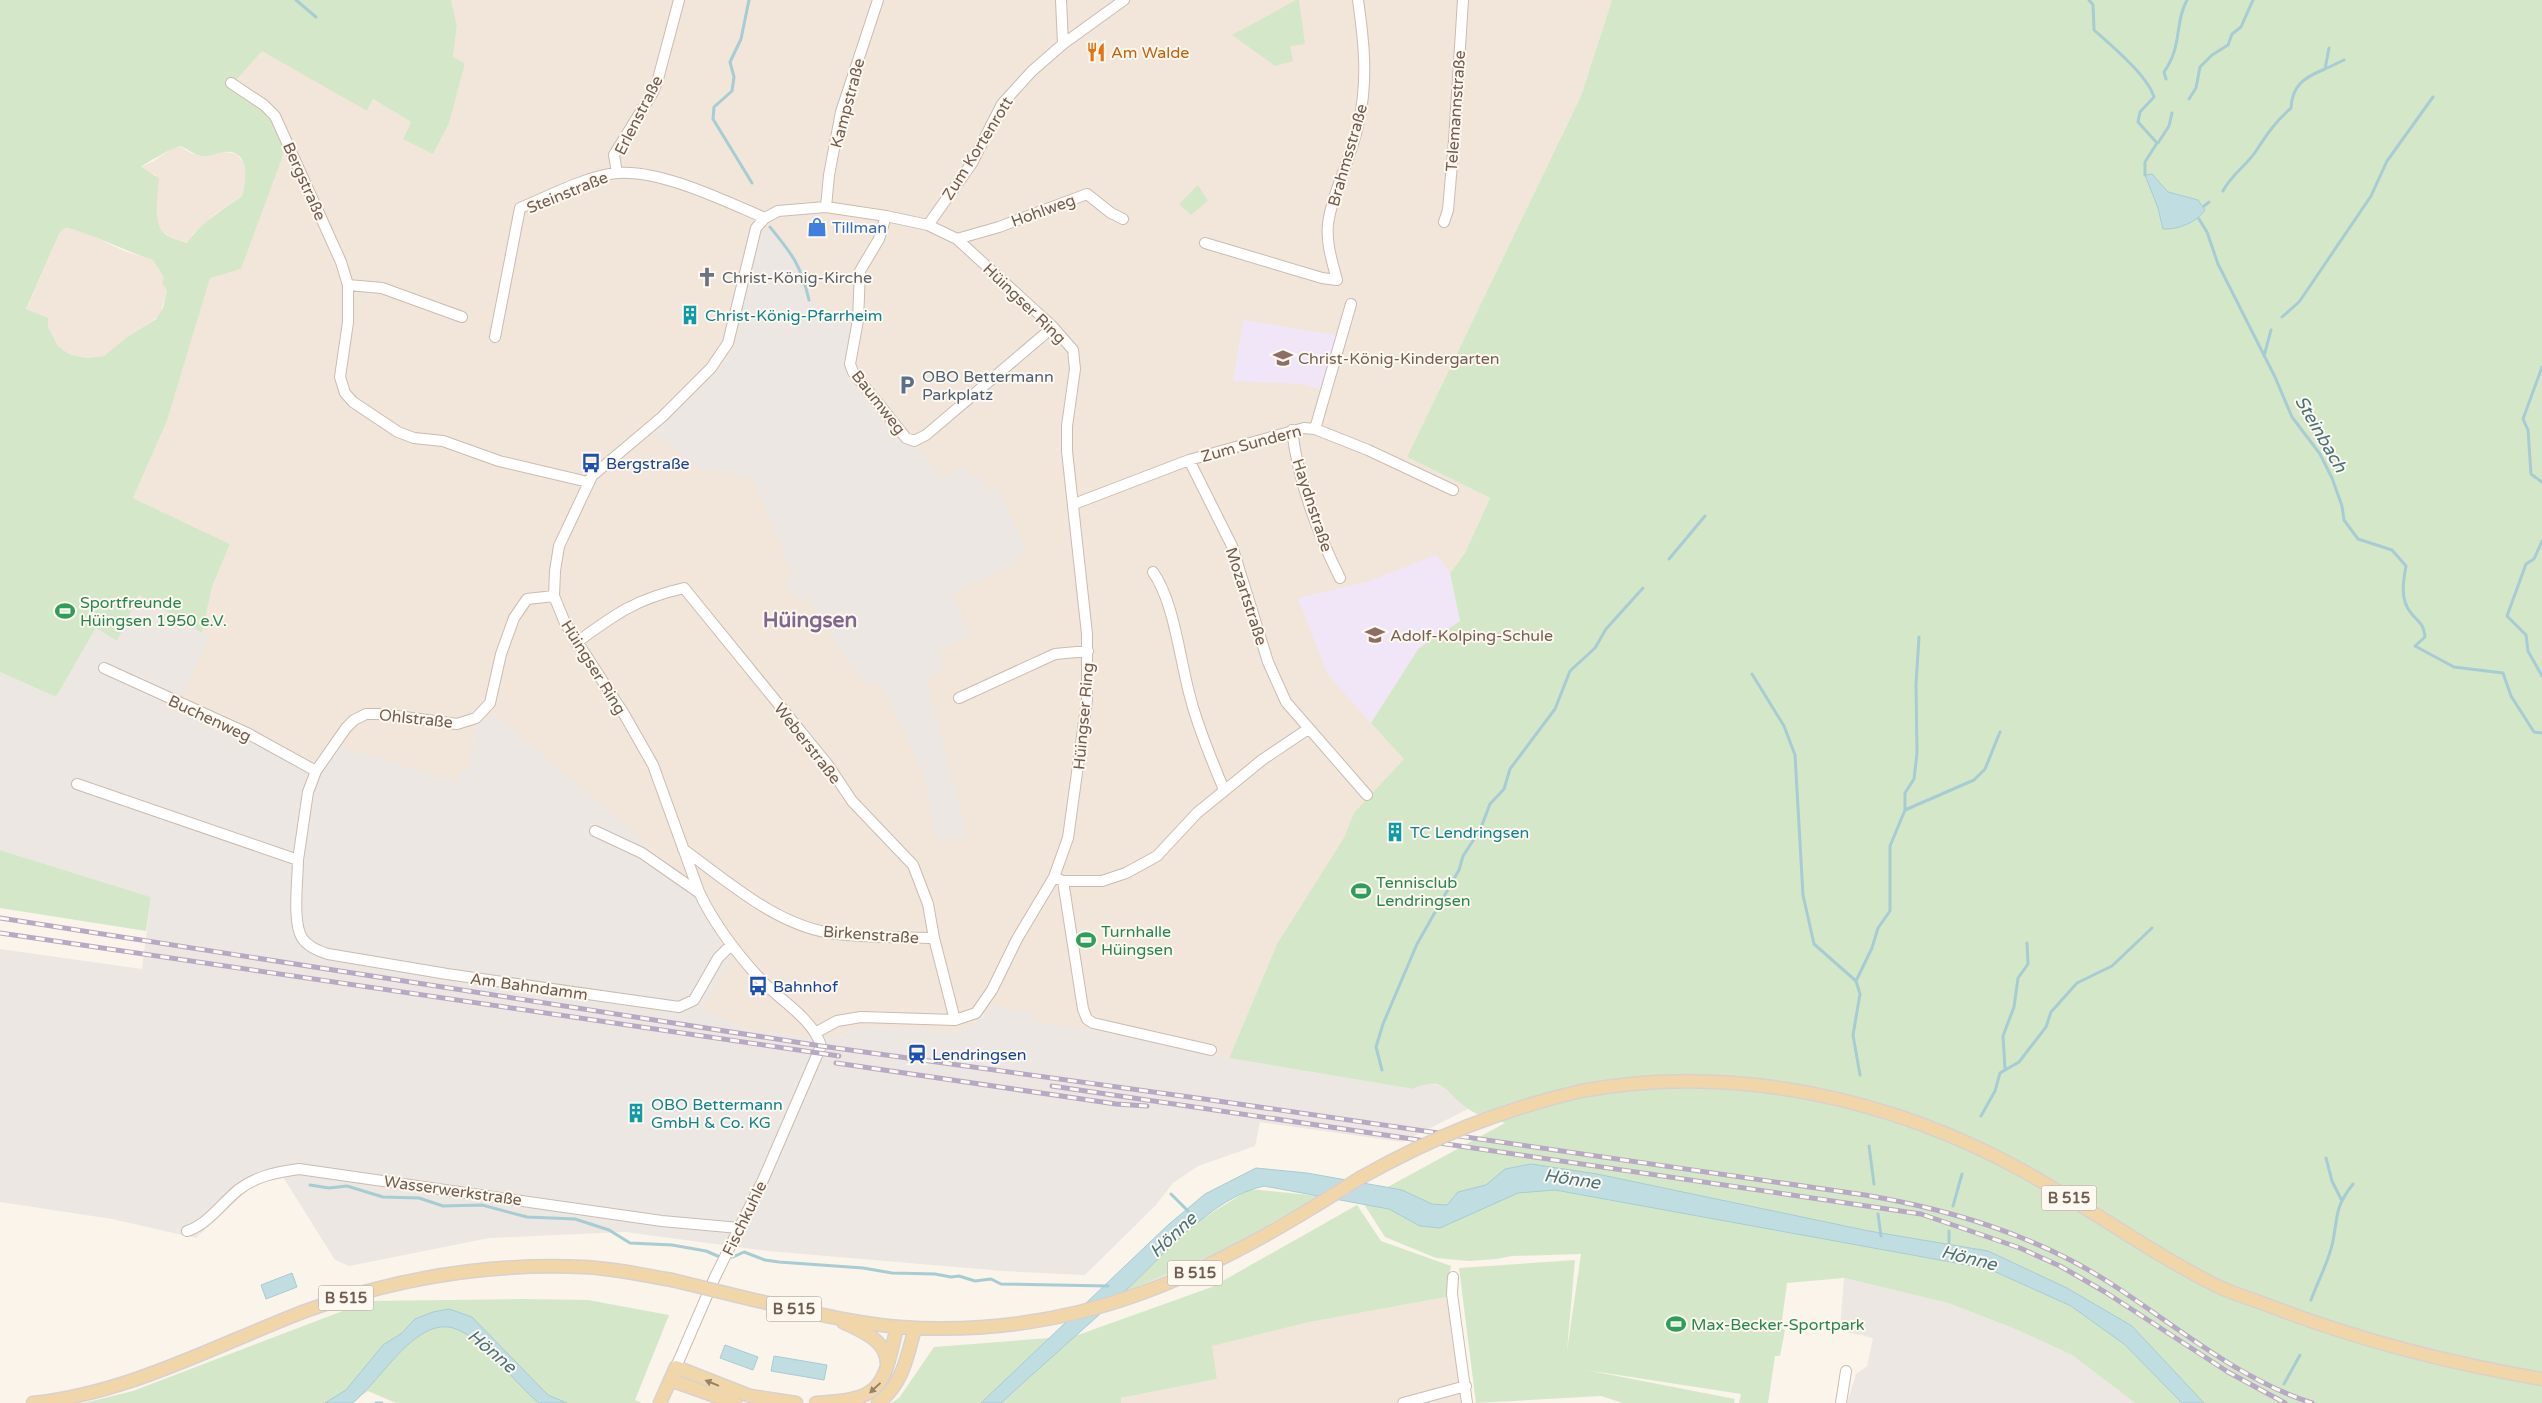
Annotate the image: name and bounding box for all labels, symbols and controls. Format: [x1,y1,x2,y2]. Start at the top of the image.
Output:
restaurant icon: Am Walde [1085,41,1107,63]
place label: Am Walde [1111,43,1189,63]
street label: Telemannstraße [1442,50,1470,172]
street label: Kampstraße [826,56,870,150]
street label: Erlenstraße [610,72,667,159]
street label: Zum Kortenrott [938,93,1018,204]
street label: Brahmsstraße [1324,102,1372,209]
street label: Bergstraße [278,139,330,224]
street label: Steinstraße [524,168,611,218]
street label: Hohlweg [1008,190,1078,232]
shop icon: Tillman [806,216,828,238]
place label: Tillman [832,218,887,238]
street label: Hüingser Ring [979,259,1070,348]
church icon: Christ-König-Kirche [696,266,718,288]
place label: Christ-König-Kirche [722,268,872,288]
building icon: Christ-König-Pfarrheim [679,304,701,326]
place label: Christ-König-Pfarrheim [705,306,882,326]
school or university icon: Christ-König-Kindergarten [1272,347,1294,369]
place label: Christ-König-Kindergarten [1298,349,1500,369]
street label: Baumweg [847,367,909,439]
place label: OBO Bettermann Parkplatz [922,367,1054,405]
parking icon: OBO Bettermann Parkplatz [896,374,918,396]
water label: Steinbach [2290,392,2352,477]
street label: Zum Sundern [1199,421,1304,467]
bus stop icon: Bergstraße [580,452,602,474]
place label: Bergstraße [606,454,690,474]
street label: Haydnstraße [1288,456,1337,554]
street label: Mozartstraße [1221,545,1271,648]
place label: Sportfreunde Hüingsen 1950 e.V. [80,593,227,631]
sports icon: Sportfreunde Hüingsen 1950 e.V. [54,600,76,622]
district label: Hüingsen [763,608,857,633]
street label: Hüingser Ring [556,617,630,718]
school or university icon: Adolf-Kolping-Schule [1364,624,1386,646]
place label: Adolf-Kolping-Schule [1390,626,1553,646]
street label: Hüingser Ring [1069,662,1099,771]
street label: Buchenweg [165,691,254,747]
street label: Weberstraße [769,699,845,788]
street label: Ohlstraße [378,705,454,733]
building icon: TC Lendringsen [1384,821,1406,843]
place label: TC Lendringsen [1410,823,1529,843]
place label: Tennisclub Lendringsen [1376,873,1471,911]
sports icon: Tennisclub Lendringsen [1350,880,1372,902]
street label: Birkenstraße [822,922,920,948]
place label: Turnhalle Hüingsen [1101,922,1173,960]
sports icon: Turnhalle Hüingsen [1075,929,1097,951]
street label: Am Bahndamm [469,969,589,1005]
bus stop icon: Bahnhof [747,975,769,997]
place label: Bahnhof [773,977,839,997]
station icon: Lendringsen [906,1043,928,1065]
place label: Lendringsen [932,1045,1027,1065]
place label: OBO Bettermann GmbH & Co. KG [651,1095,783,1133]
building icon: OBO Bettermann GmbH & Co. KG [625,1102,647,1124]
water label: Hönne [1543,1164,1602,1194]
street label: Wasserwerkstraße [383,1171,523,1211]
street label: Fischkuhle [718,1178,772,1259]
road number: B 515 [2042,1186,2096,1210]
water label: Hönne [1145,1207,1202,1262]
water label: Hönne [1939,1241,2000,1276]
road number: B 515 [1168,1260,1222,1286]
road number: B 515 [318,1286,374,1310]
road number: B 515 [766,1296,822,1322]
sports icon: Max-Becker-Sportpark [1665,1313,1687,1335]
place label: Max-Becker-Sportpark [1691,1315,1865,1335]
water label: Hönne [463,1324,521,1378]
one-way arrow [705,1378,719,1386]
one-way arrow [870,1382,882,1394]

